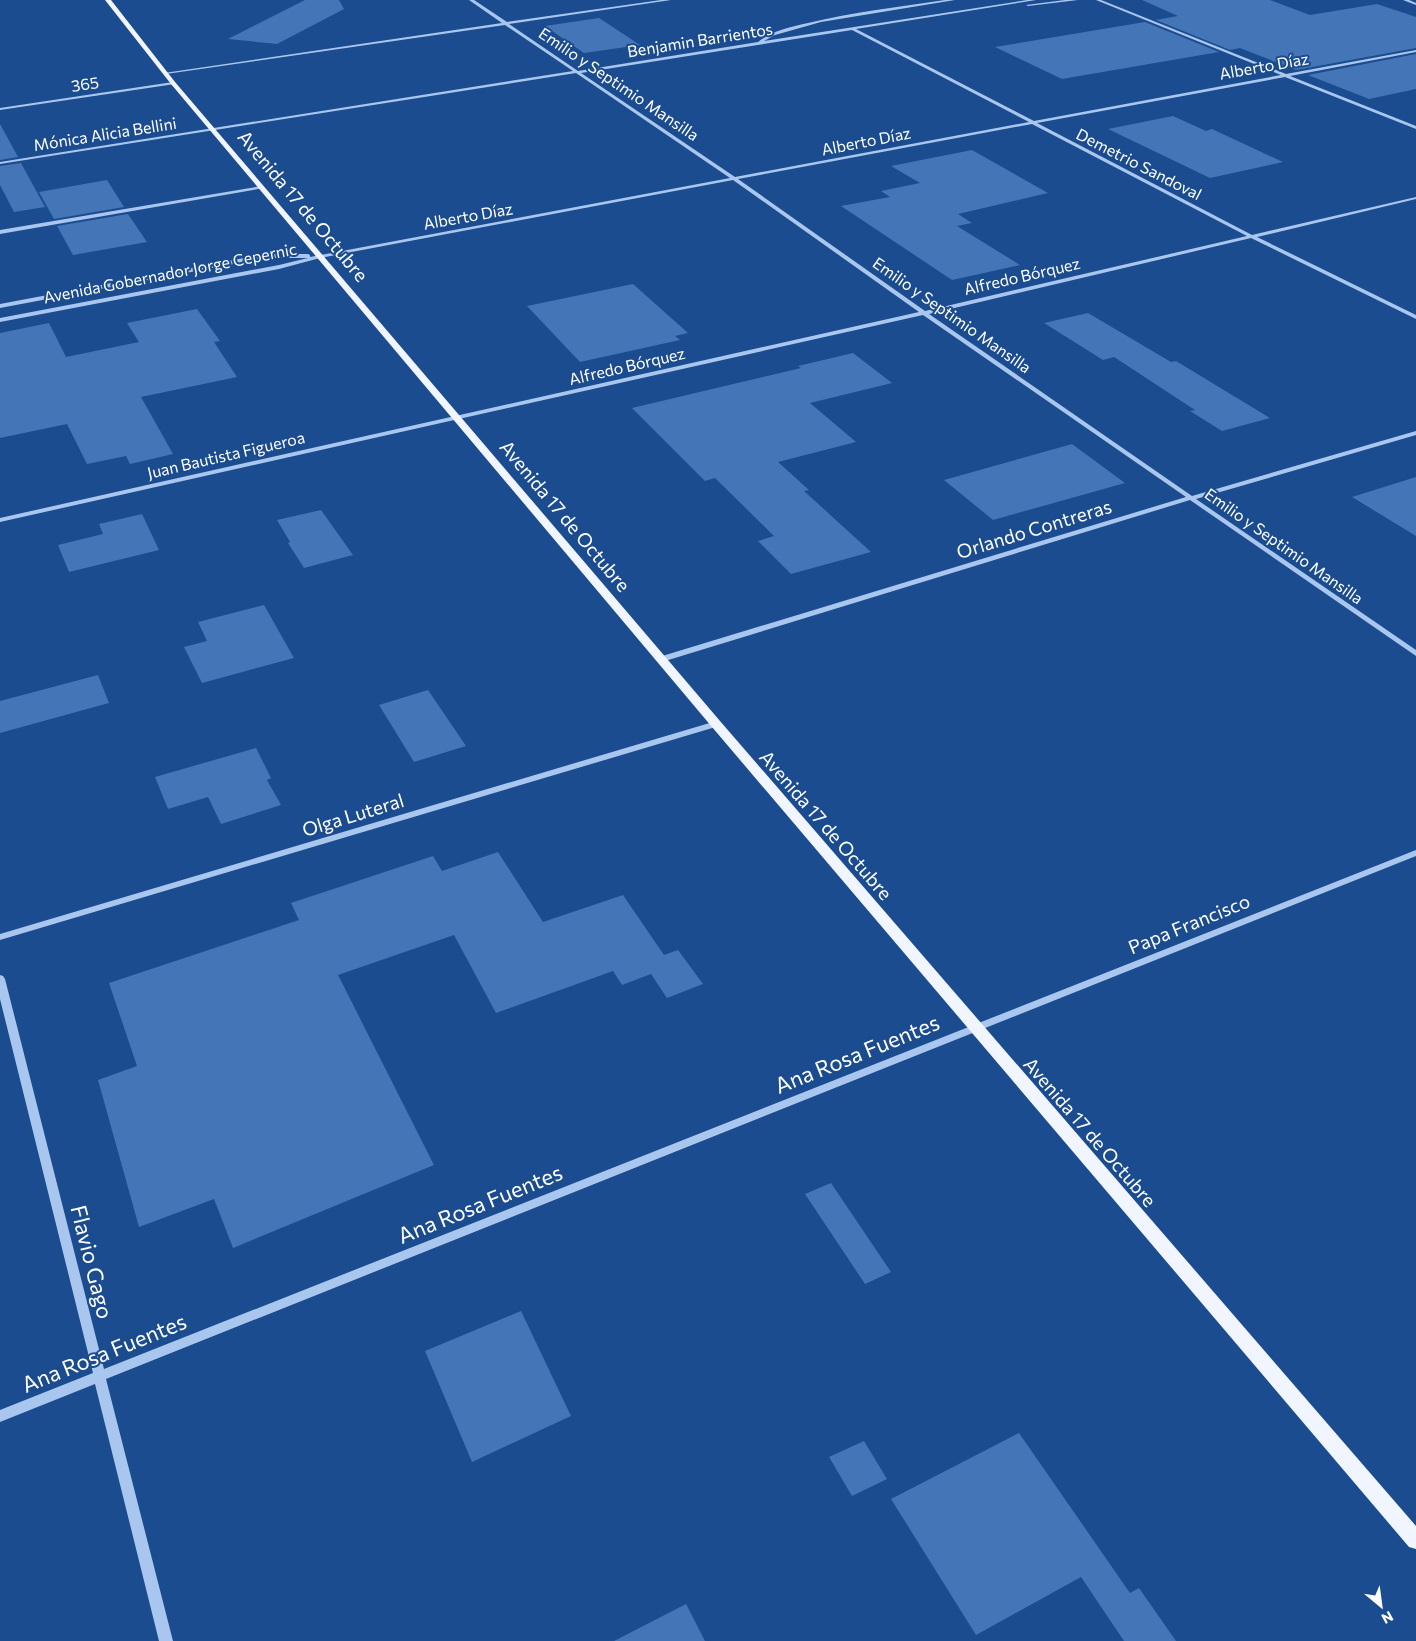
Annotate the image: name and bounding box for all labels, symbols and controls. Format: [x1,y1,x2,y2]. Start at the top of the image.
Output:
street label: Benjamin Barrientos [626,19,774,60]
street label: Emilio y Septimio Mansilla [536,23,703,144]
street label: Alberto Díaz [1218,48,1310,83]
street label: 365 [70,72,100,95]
street label: Mónica Alicia Bellini [32,113,178,154]
street label: Alberto Díaz [820,123,912,158]
street label: Demetrio Sandoval [1073,124,1205,203]
street label: Avenida 17 de Octubre [233,125,373,286]
street label: Alberto Díaz [422,198,514,233]
street label: Avenida Gobernador Jorge Cepernic [42,239,298,306]
street label: Emilio y Septimio Mansilla [869,253,1035,377]
street label: Alfredo Bórquez [962,253,1082,298]
street label: Alfredo Bórquez [567,343,687,388]
street label: Juan Bautista Figueroa [145,427,307,482]
street label: Avenida 17 de Octubre [495,435,635,596]
street label: Emilio y Septimio Mansilla [1201,484,1367,608]
street label: Orlando Contreras [953,494,1114,563]
street label: Avenida 17 de Octubre [755,745,898,904]
street label: Olga Luteral [299,788,407,841]
street label: Papa Francisco [1125,889,1253,958]
street label: Ana Rosa Fuentes [770,1008,943,1099]
street label: Avenida 17 de Octubre [1019,1052,1162,1211]
street label: Ana Rosa Fuentes [393,1158,566,1249]
street label: Flavio Gago [65,1202,120,1322]
street label: Ana Rosa Fuentes [17,1307,190,1398]
north arrow [1356,1581,1406,1631]
text: N [1379,1608,1396,1628]

